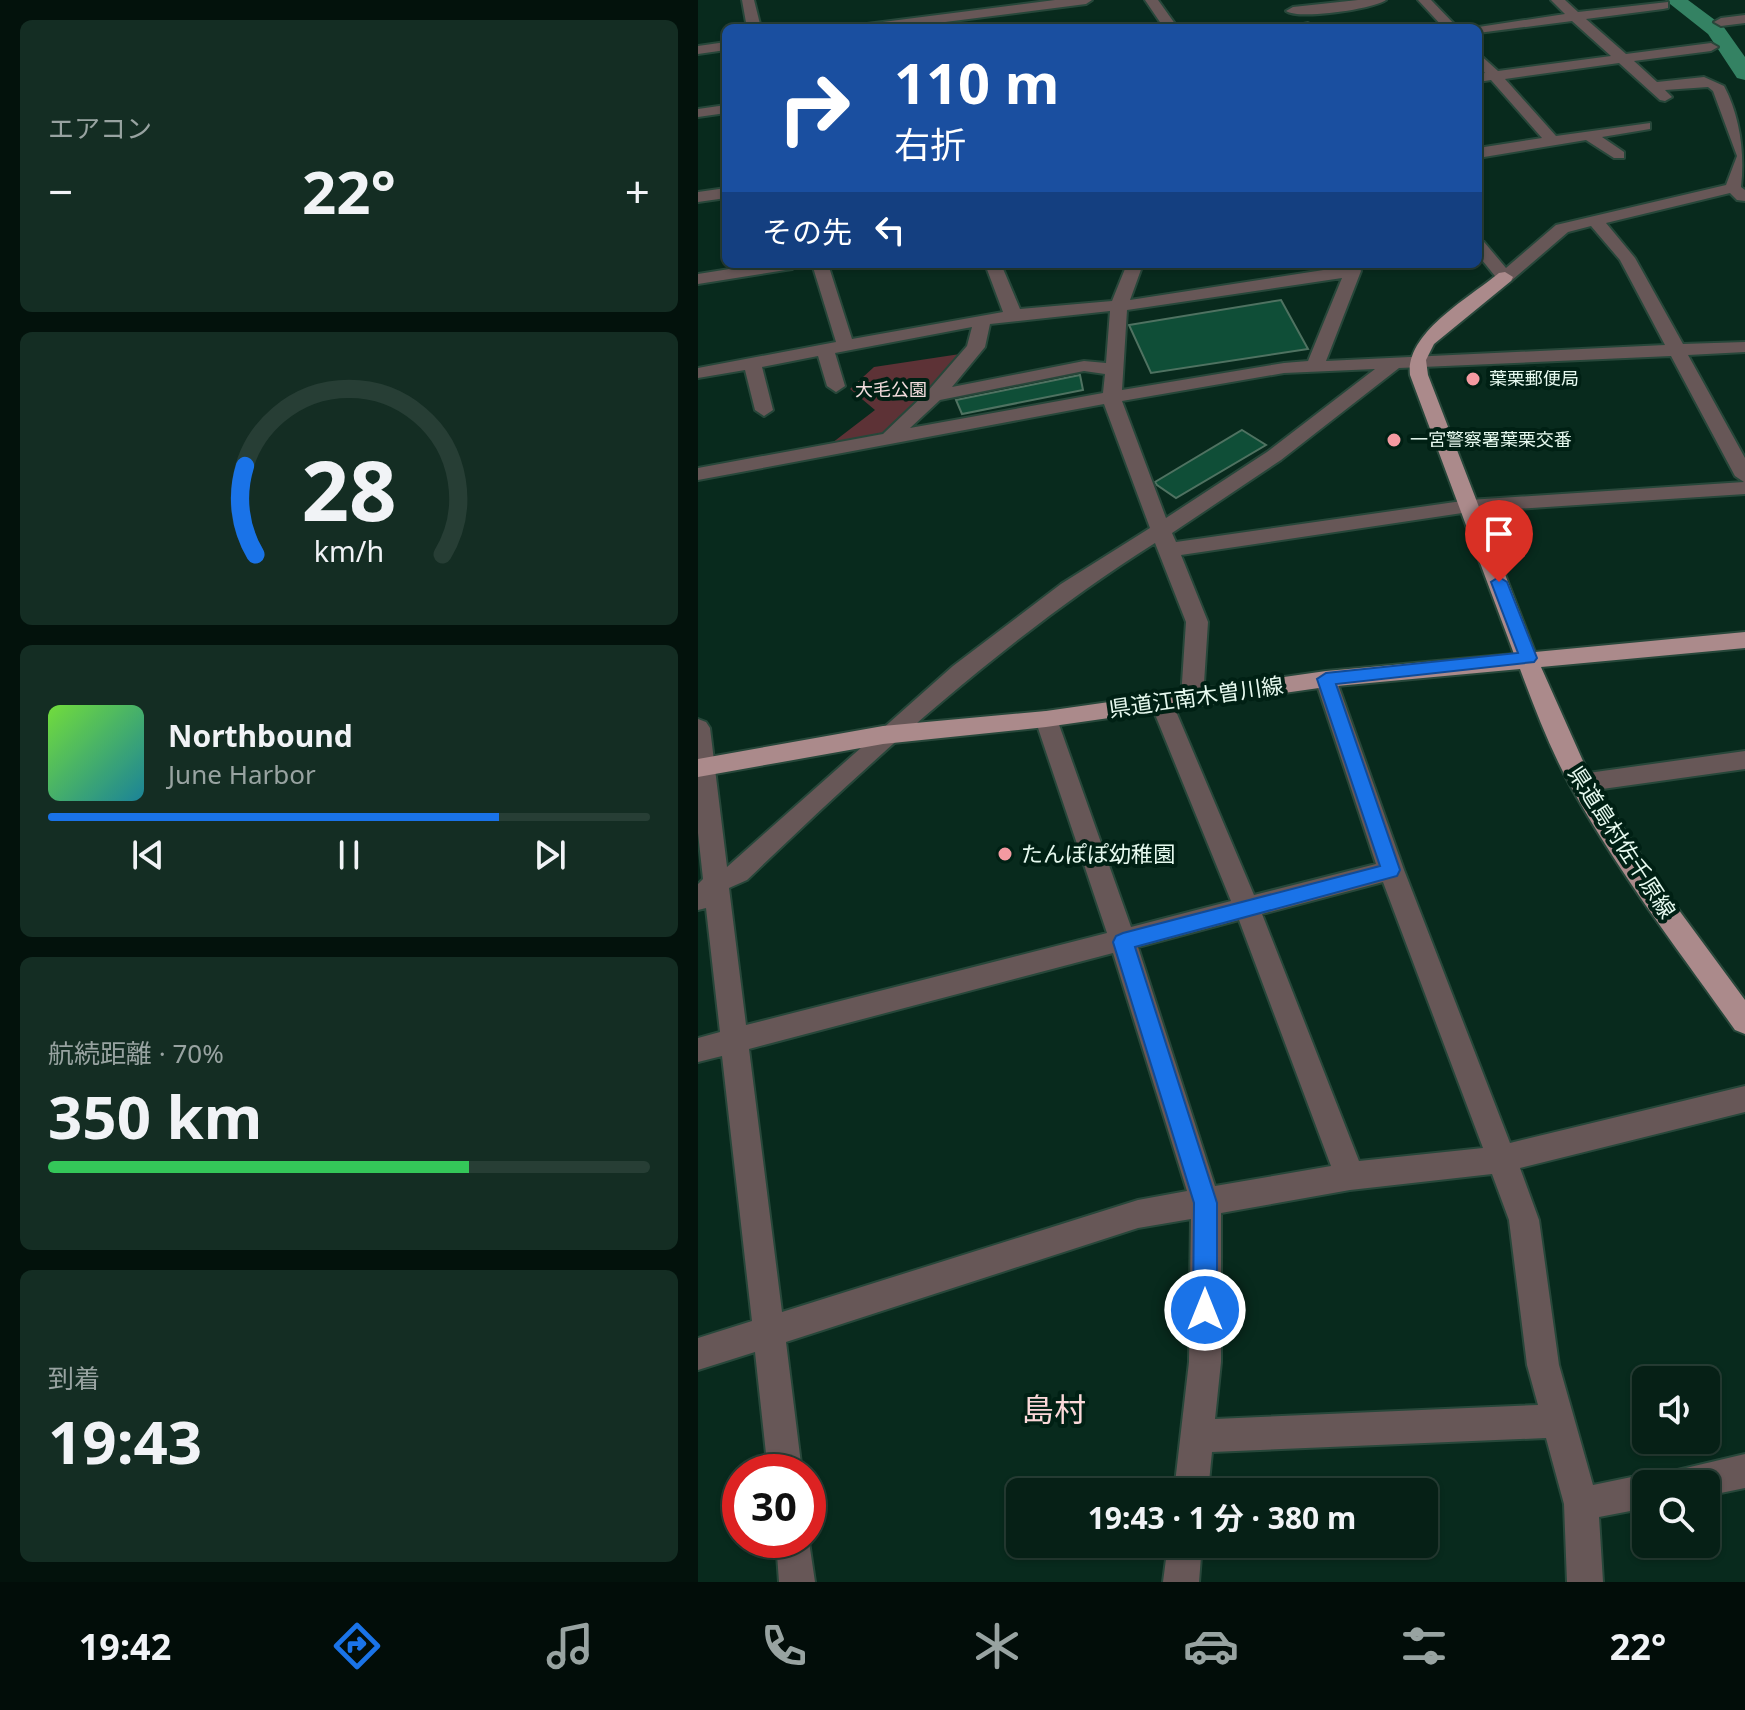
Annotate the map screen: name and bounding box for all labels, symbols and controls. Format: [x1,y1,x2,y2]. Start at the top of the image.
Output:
text: 110 m [894,44,1059,120]
icon: right [762,56,866,160]
text: エアコン [48,110,152,146]
text: 右折 [894,120,966,169]
text: 22° [302,150,396,232]
text: − [48,161,73,221]
text: + [625,161,650,221]
icon: left [868,208,912,252]
text: その先 [762,211,852,252]
place label: 葉栗郵便局 [1489,366,1579,390]
marker: 葉栗郵便局 [1464,370,1482,388]
park label: 大毛公園 [855,377,927,401]
place label: 一宮警察署葉栗交番 [1410,427,1572,451]
text: 28 [301,431,397,544]
marker: 一宮警察署葉栗交番 [1385,431,1403,449]
pin [1465,500,1533,582]
icon: arrive [1477,512,1521,556]
text: km/h [314,531,384,570]
street label: 県道江南木曽川線 [1107,669,1285,723]
text: Northbound [168,715,353,756]
text: June Harbor [168,756,316,792]
street label: 県道島村佐千原線 [1562,759,1683,923]
icon: previous [126,833,170,877]
icon: pause [327,833,371,877]
icon: next [528,833,572,877]
place label: たんぽぽ幼稚園 [1021,838,1175,868]
marker: たんぽぽ幼稚園 [996,845,1014,863]
text: 航続距離 · 70% [48,1035,224,1071]
text: 350 km [48,1075,262,1157]
position arrow [1163,1268,1247,1352]
text: 到着 [48,1360,100,1396]
map controls [1632,1366,1720,1558]
button: sound [1632,1366,1720,1454]
district label: 島村 [1022,1387,1086,1430]
text: 19:43 [48,1400,202,1482]
speed limit sign: 30 [722,1454,826,1558]
button: search [1632,1470,1720,1558]
text: 19:43 · 1 分 · 380 m [1088,1497,1356,1538]
icon: directions [329,1618,385,1674]
icon: music [542,1618,598,1674]
icon: phone [756,1618,812,1674]
icon: climate [969,1618,1025,1674]
icon: car [1183,1618,1239,1674]
icon: filters [1396,1618,1452,1674]
text: 19:42 [79,1622,171,1671]
text: 22° [1610,1622,1666,1671]

